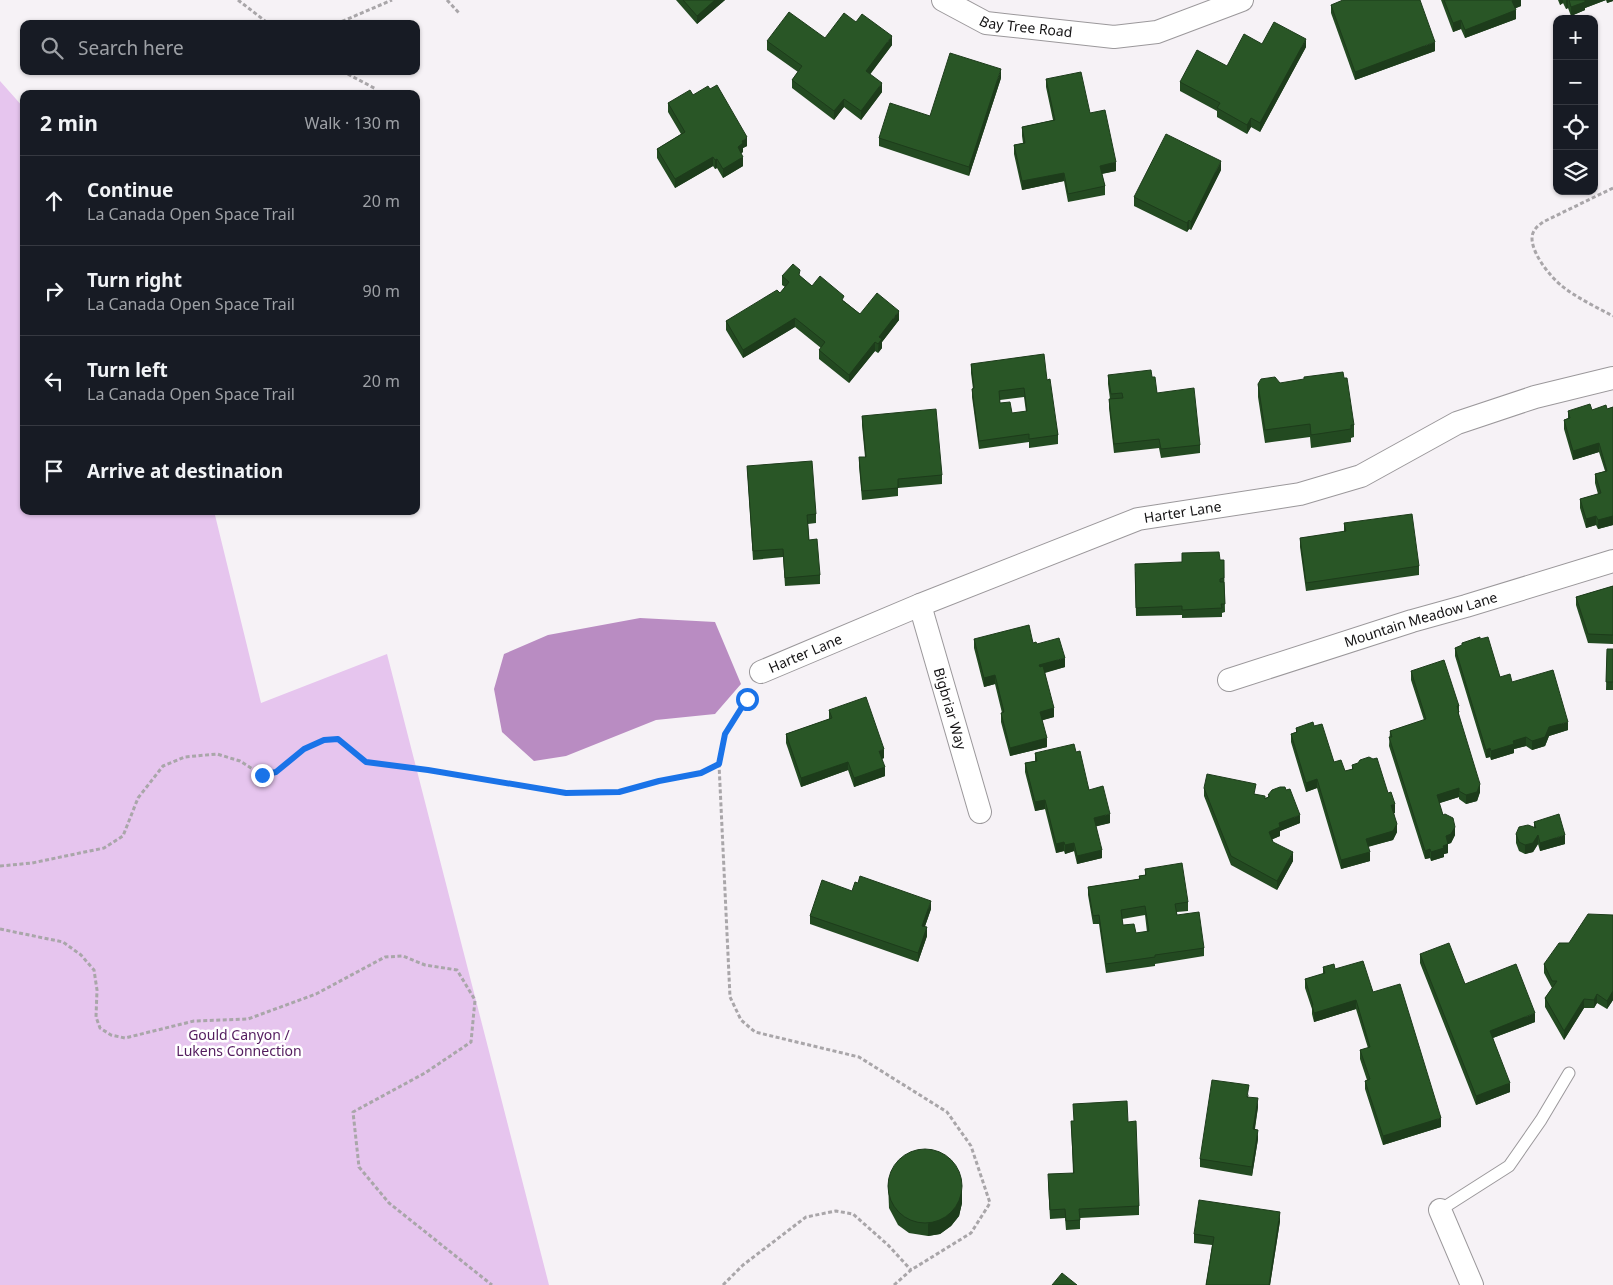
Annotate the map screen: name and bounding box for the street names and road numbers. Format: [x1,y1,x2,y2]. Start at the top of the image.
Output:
street label: Bay Tree Road [976,11,1074,41]
street label: Harter Lane [1142,496,1223,527]
street label: Mountain Meadow Lane [1342,587,1500,651]
street label: Harter Lane [765,629,845,677]
street label: Bigbriar Way [930,665,972,753]

